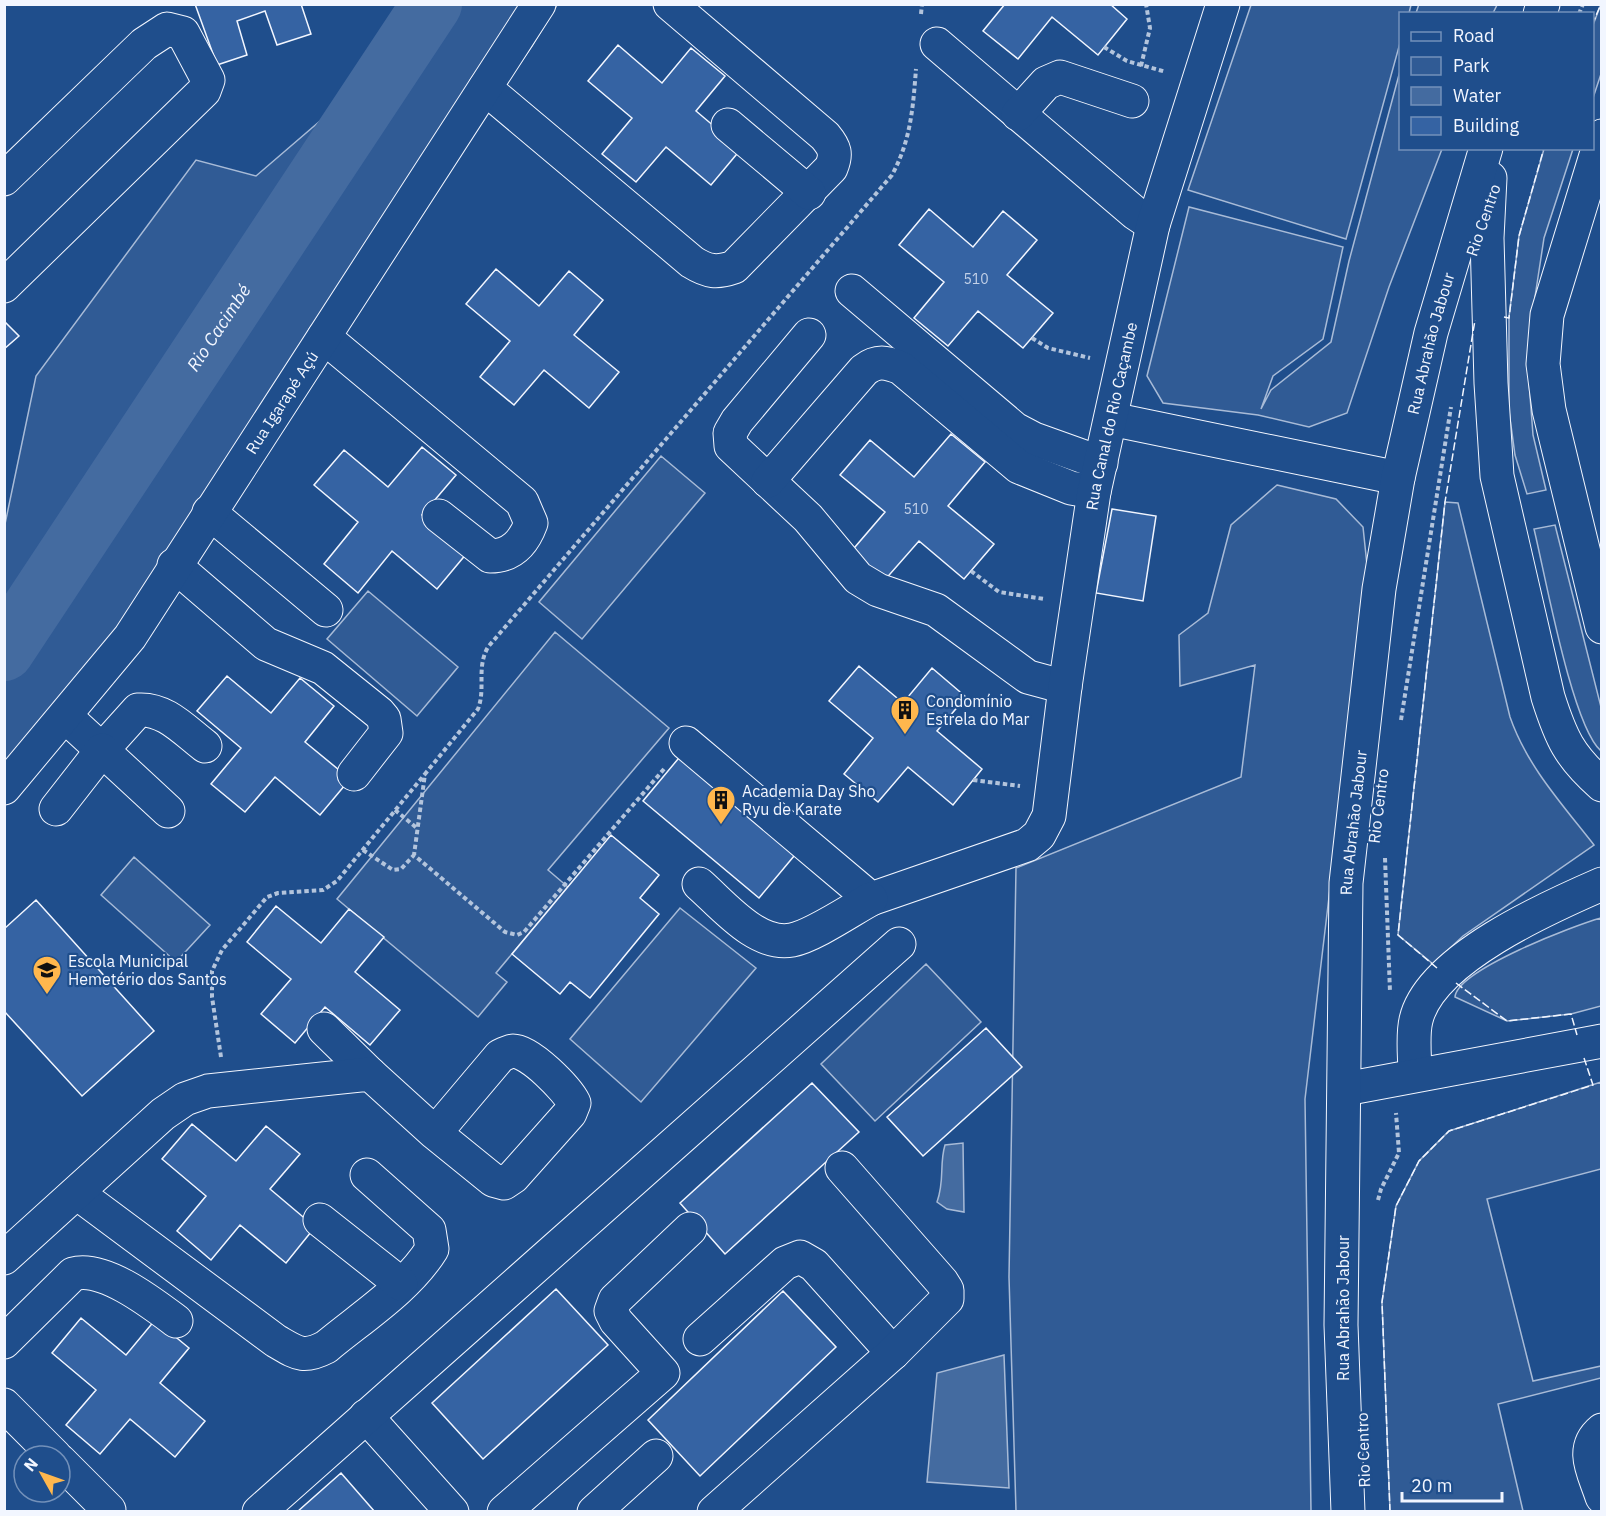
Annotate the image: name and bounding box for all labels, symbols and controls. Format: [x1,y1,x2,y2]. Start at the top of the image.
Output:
legend [1399,12,1594,150]
text: Road [1453,24,1494,47]
text: Park [1453,54,1490,77]
text: Water [1453,84,1502,107]
text: Building [1453,114,1520,137]
street label: Rio Centro [1461,181,1505,259]
house number: 510 [963,270,989,288]
street label: Rua Abrahão Jabour [1403,270,1458,416]
water label: Rio Cacimbé [181,279,255,375]
street label: Rua Canal do Rio Caçambe [1081,320,1141,512]
street label: Rua Igarapé Açú [241,347,322,458]
house number: 510 [903,500,929,518]
place label: Condomínio Estrela do Mar [926,691,1029,729]
building icon: Condomínio Estrela do Mar [889,694,921,736]
street label: Rua Abrahão Jabour [1336,749,1371,895]
street label: Rio Centro [1363,767,1393,845]
place label: Academia Day Sho Ryu de Karate [742,781,876,819]
building icon: Academia Day Sho Ryu de Karate [705,784,737,826]
place label: Escola Municipal Hemetério dos Santos [68,951,227,989]
school or university icon: Escola Municipal Hemetério dos Santos [31,954,63,996]
street label: Rua Abrahão Jabour [1333,1235,1353,1381]
street label: Rio Centro [1352,1412,1374,1488]
north arrow [12,1444,72,1504]
text: N [19,1453,42,1475]
scale bar [1402,1465,1502,1503]
text: 20 m [1411,1474,1453,1497]

